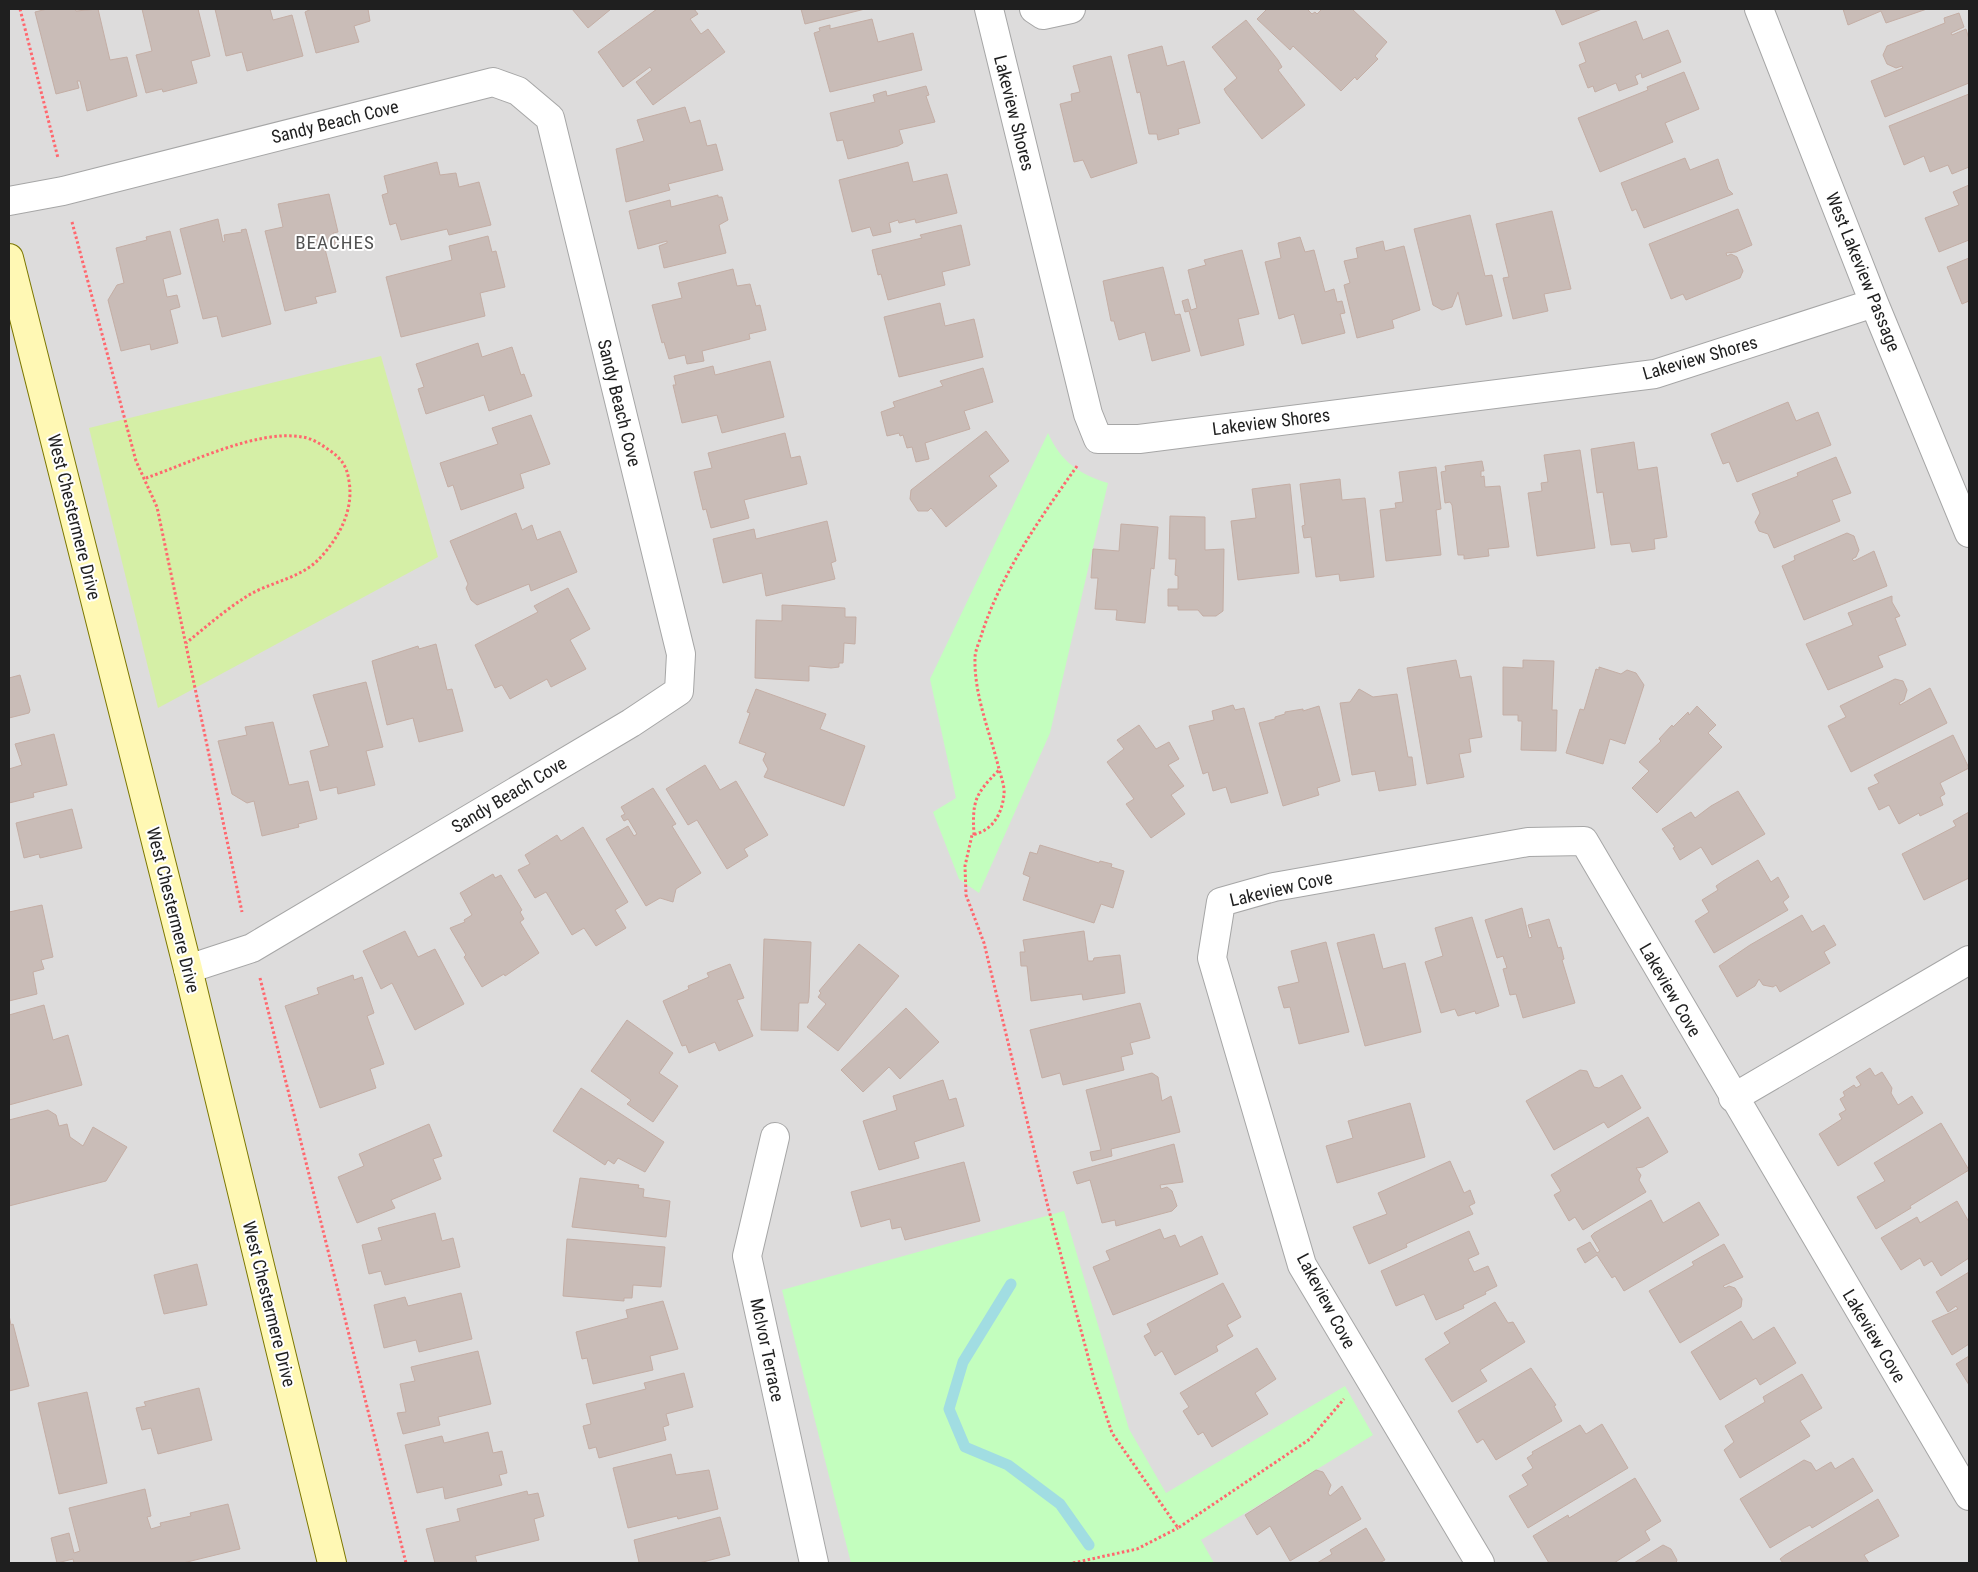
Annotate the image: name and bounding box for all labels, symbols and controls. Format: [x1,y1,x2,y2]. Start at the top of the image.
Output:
street label: Lakeview Shores [990,53,1039,173]
street label: Sandy Beach Cove [269,96,401,147]
street label: West Lakeview Passage [1822,189,1905,355]
district label: BEACHES [295,231,375,254]
street label: Lakeview Shores [1640,331,1760,384]
street label: Sandy Beach Cove [594,337,645,469]
street label: Lakeview Shores [1211,404,1331,439]
street label: West Chestermere Drive [44,432,105,602]
street label: Sandy Beach Cove [447,752,570,837]
street label: West Chestermere Drive [143,825,204,995]
street label: Lakeview Cove [1228,867,1334,911]
street label: Lakeview Cove [1635,939,1706,1040]
street label: West Chestermere Drive [239,1219,300,1389]
street label: Lakeview Cove [1293,1250,1360,1352]
street label: Lakeview Cove [1838,1285,1910,1386]
street label: McIvor Terrace [746,1296,789,1404]

